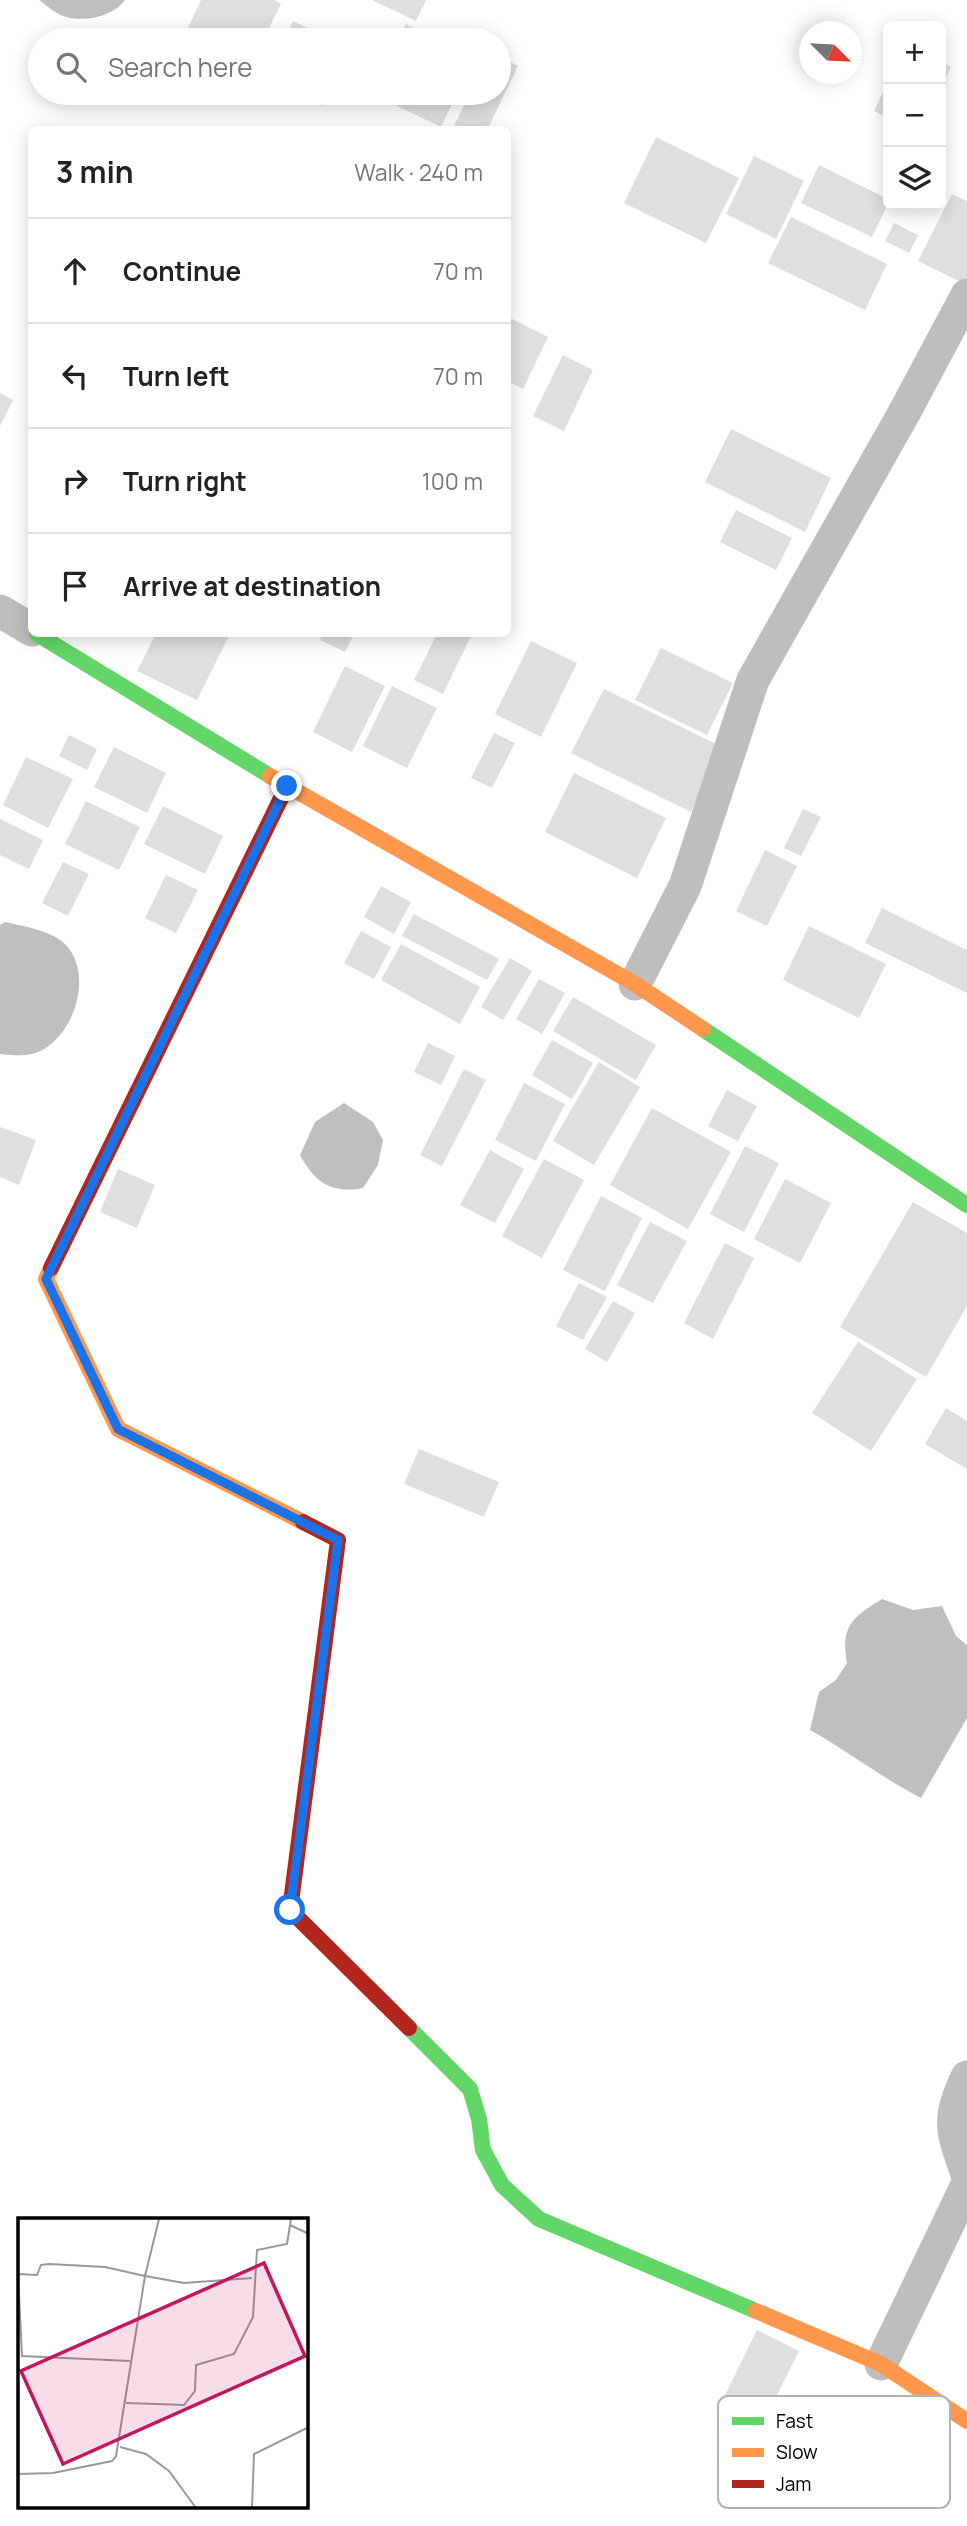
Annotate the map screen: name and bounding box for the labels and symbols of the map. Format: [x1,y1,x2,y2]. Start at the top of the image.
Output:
north arrow [799,21,862,84]
route end [271,770,302,801]
route start [274,1894,305,1925]
inset map [18,2218,308,2508]
legend [718,2396,950,2508]
text: Fast [776,2408,813,2434]
text: Slow [776,2439,818,2465]
text: Jam [776,2471,811,2497]

